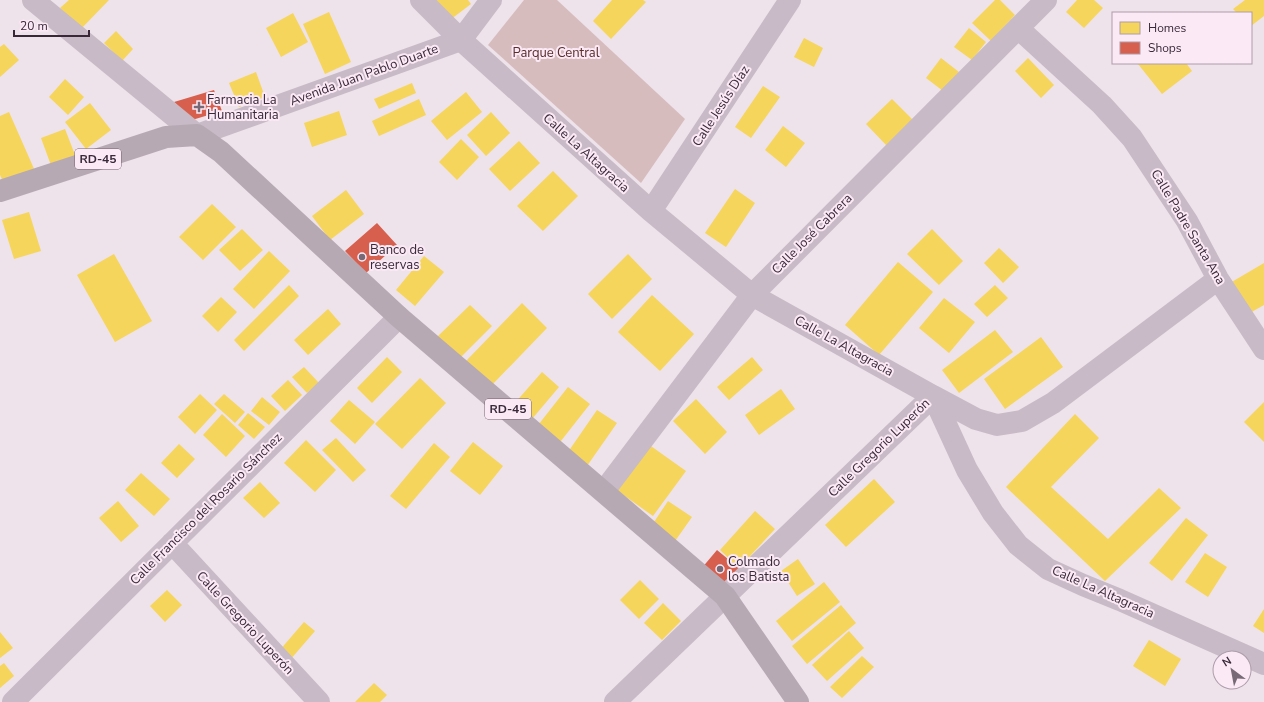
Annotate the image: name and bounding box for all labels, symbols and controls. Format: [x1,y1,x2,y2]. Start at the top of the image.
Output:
scale bar [14,12,89,38]
legend [1112,12,1252,64]
text: 20 m [20,18,48,34]
text: Homes [1148,20,1186,36]
street label: Avenida Juan Pablo Duarte [287,40,441,110]
text: Shops [1148,40,1182,56]
park label: Parque Central [513,44,600,62]
street label: Calle Jesús Díaz [688,62,754,150]
place label: Farmacia La Humanitaria [207,91,279,124]
marker: Farmacia La Humanitaria [194,102,204,112]
street label: Calle La Altagracia [539,109,633,197]
road number: RD-45 [75,149,121,169]
street label: Calle Padre Santa Ana [1146,166,1230,288]
street label: Calle José Cabrera [768,190,856,278]
place label: Banco de reservas [370,241,424,274]
marker: Banco de reservas [357,252,367,262]
street label: Calle La Altagracia [791,311,897,381]
street label: Calle Gregorio Luperón [824,395,934,501]
road number: RD-45 [485,399,531,419]
street label: Calle Francisco del Rosario Sánchez [126,429,286,589]
place label: Colmado los Batista [728,553,789,586]
street label: Calle La Altagracia [1049,561,1157,623]
marker: Colmado los Batista [715,564,725,574]
street label: Calle Gregorio Luperón [192,567,298,679]
north arrow [1212,650,1252,690]
text: N [1219,653,1234,670]

